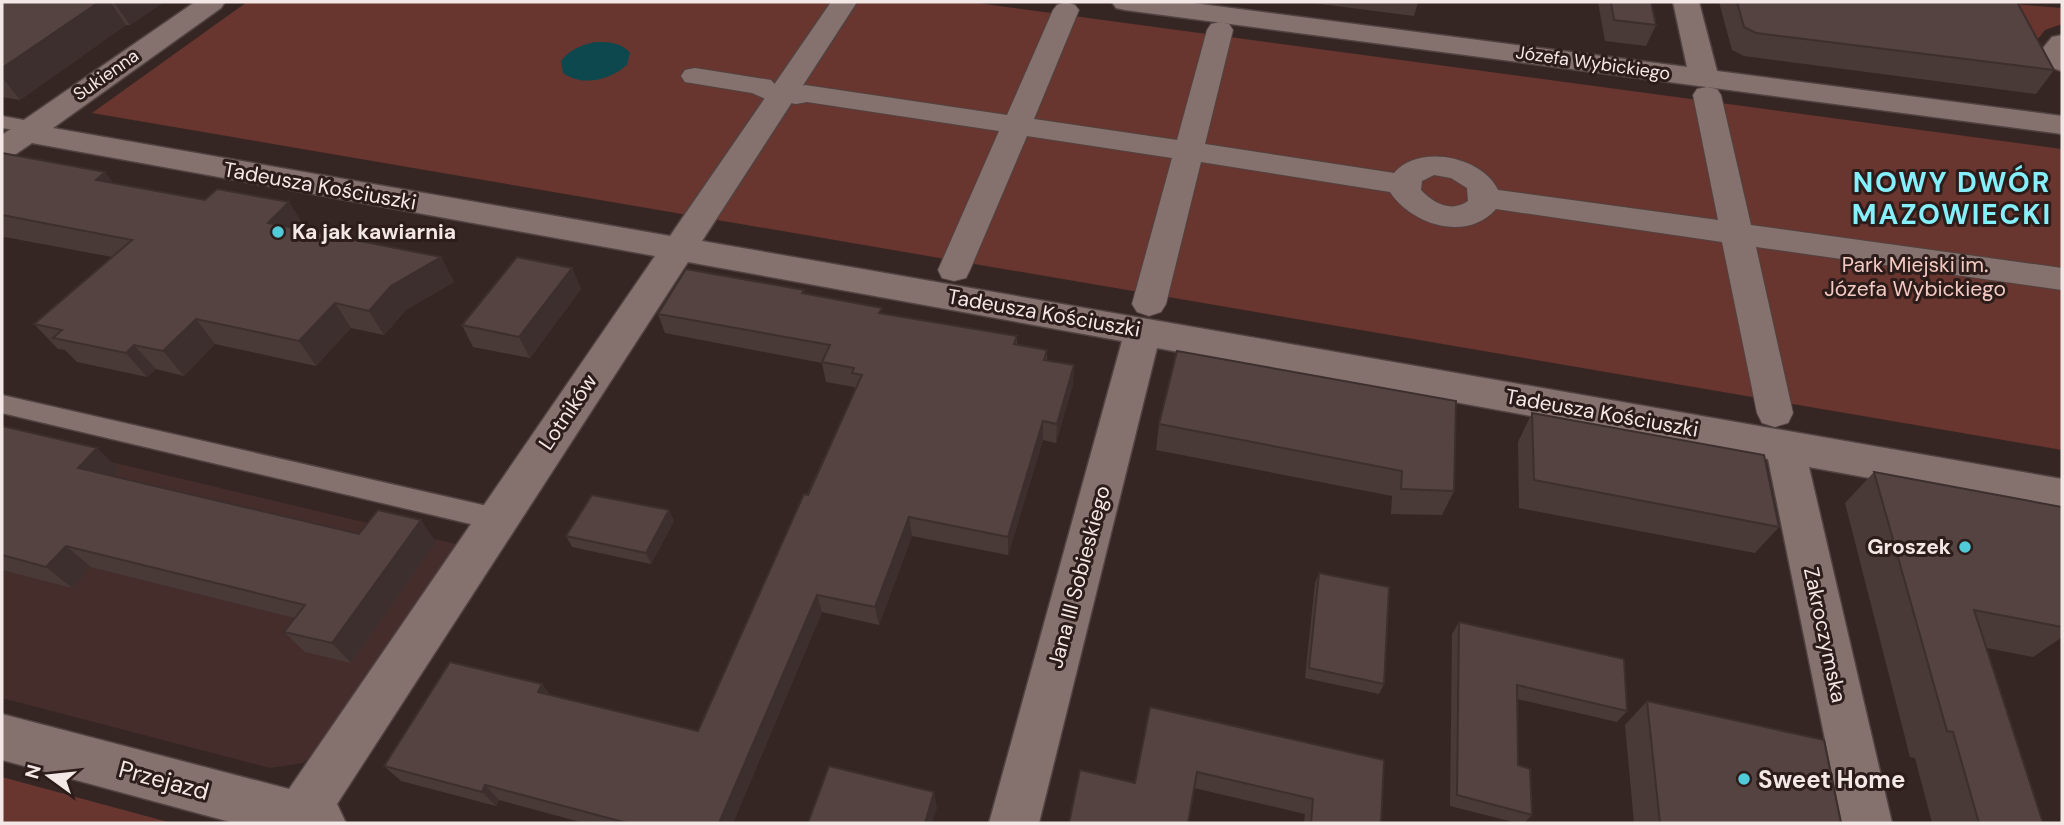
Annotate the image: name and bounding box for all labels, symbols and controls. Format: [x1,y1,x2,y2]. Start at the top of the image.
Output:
street label: Józefa Wybickiego [1514,40,1672,86]
street label: Sukienna [68,44,144,106]
street label: Tadeusza Kościuszki [221,155,419,217]
district label: NOWY DWÓR MAZOWIECKI [1852,164,2052,233]
place label: Ka jak kawiarnia [292,218,456,246]
marker: Ka jak kawiarnia [270,224,286,240]
park label: Park Miejski im. Józefa Wybickiego [1824,251,2006,303]
street label: Tadeusza Kościuszki [945,282,1143,344]
street label: Lotników [532,369,604,455]
street label: Tadeusza Kościuszki [1503,382,1701,444]
street label: Jana III Sobieskiego [1041,483,1117,671]
place label: Groszek [1867,533,1951,561]
marker: Groszek [1957,539,1973,555]
street label: Zakroczymska [1797,565,1853,705]
north arrow [14,741,84,811]
street label: Przejazd [115,753,213,807]
text: N [19,762,47,782]
place label: Sweet Home [1758,764,1905,795]
marker: Sweet Home [1736,771,1752,787]

